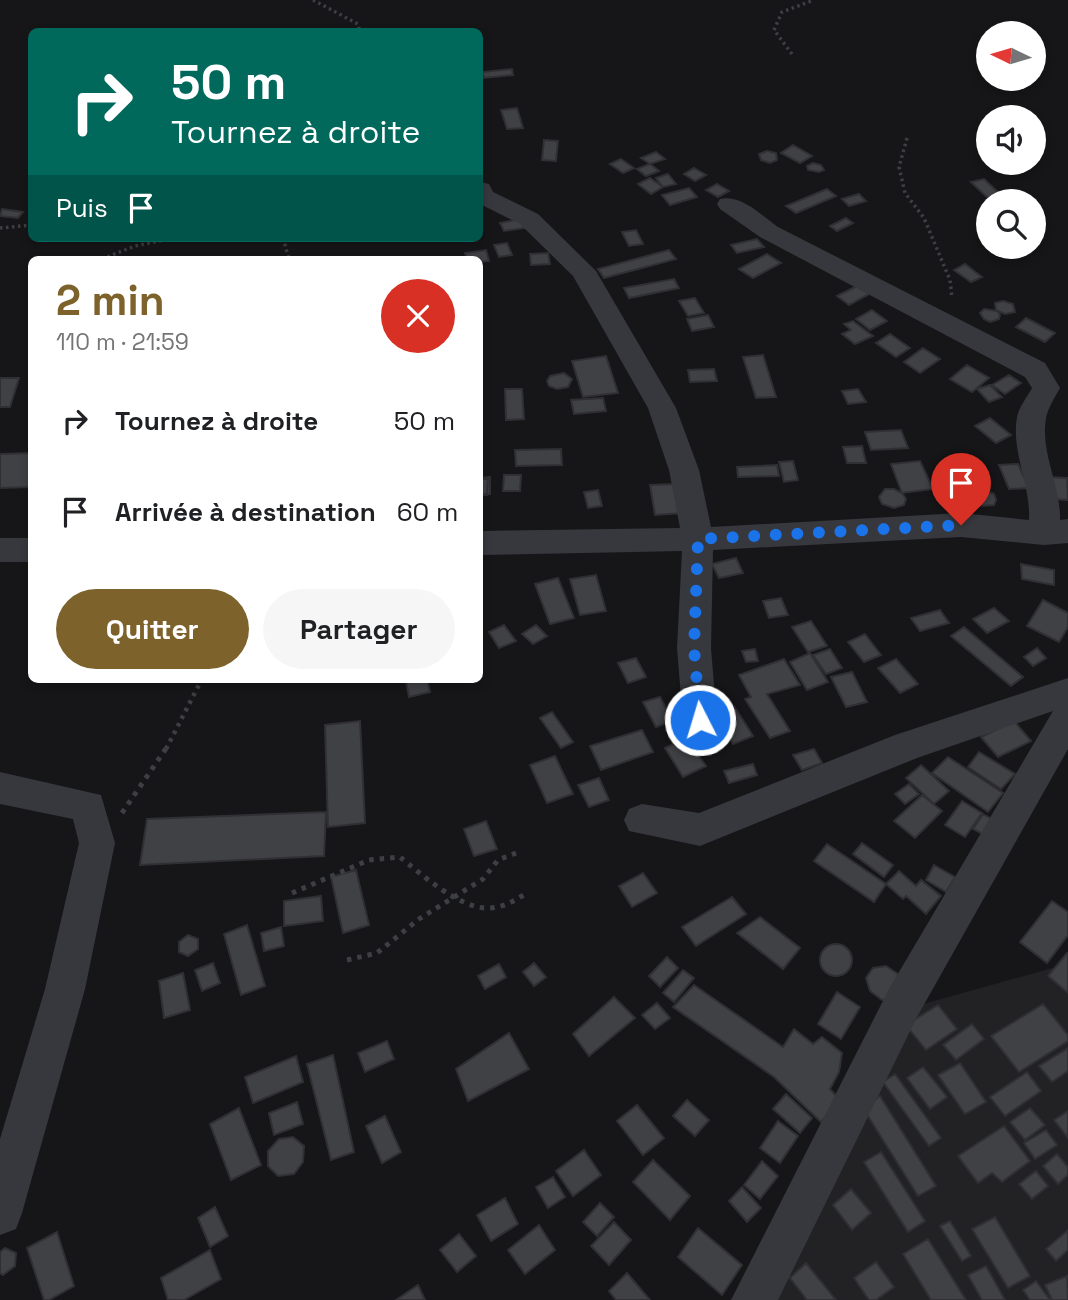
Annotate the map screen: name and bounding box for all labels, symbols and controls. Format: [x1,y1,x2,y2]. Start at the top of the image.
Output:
north arrow [976,21,1046,91]
map controls [976,21,1046,259]
text: 50 m [171,51,286,113]
icon: right [56,56,147,147]
button: sound [976,105,1046,175]
text: Tournez à droite [171,112,420,152]
icon: arrive [122,189,160,227]
button: search [976,189,1046,259]
text: Puis [56,191,108,225]
text: 2 min [56,274,165,327]
button: close [381,279,455,353]
text: 110 m · 21:59 [56,327,189,357]
icon: right [56,402,94,440]
text: Tournez à droite [115,404,318,438]
text: 50 m [394,404,455,438]
pin [931,453,991,525]
icon: arrive [942,464,980,502]
icon: arrive [56,493,94,531]
text: Arrivée à destination [115,495,376,529]
text: 60 m [397,495,458,529]
button: Quitter [56,589,249,669]
button: Partager [263,589,455,669]
position arrow [663,683,737,757]

